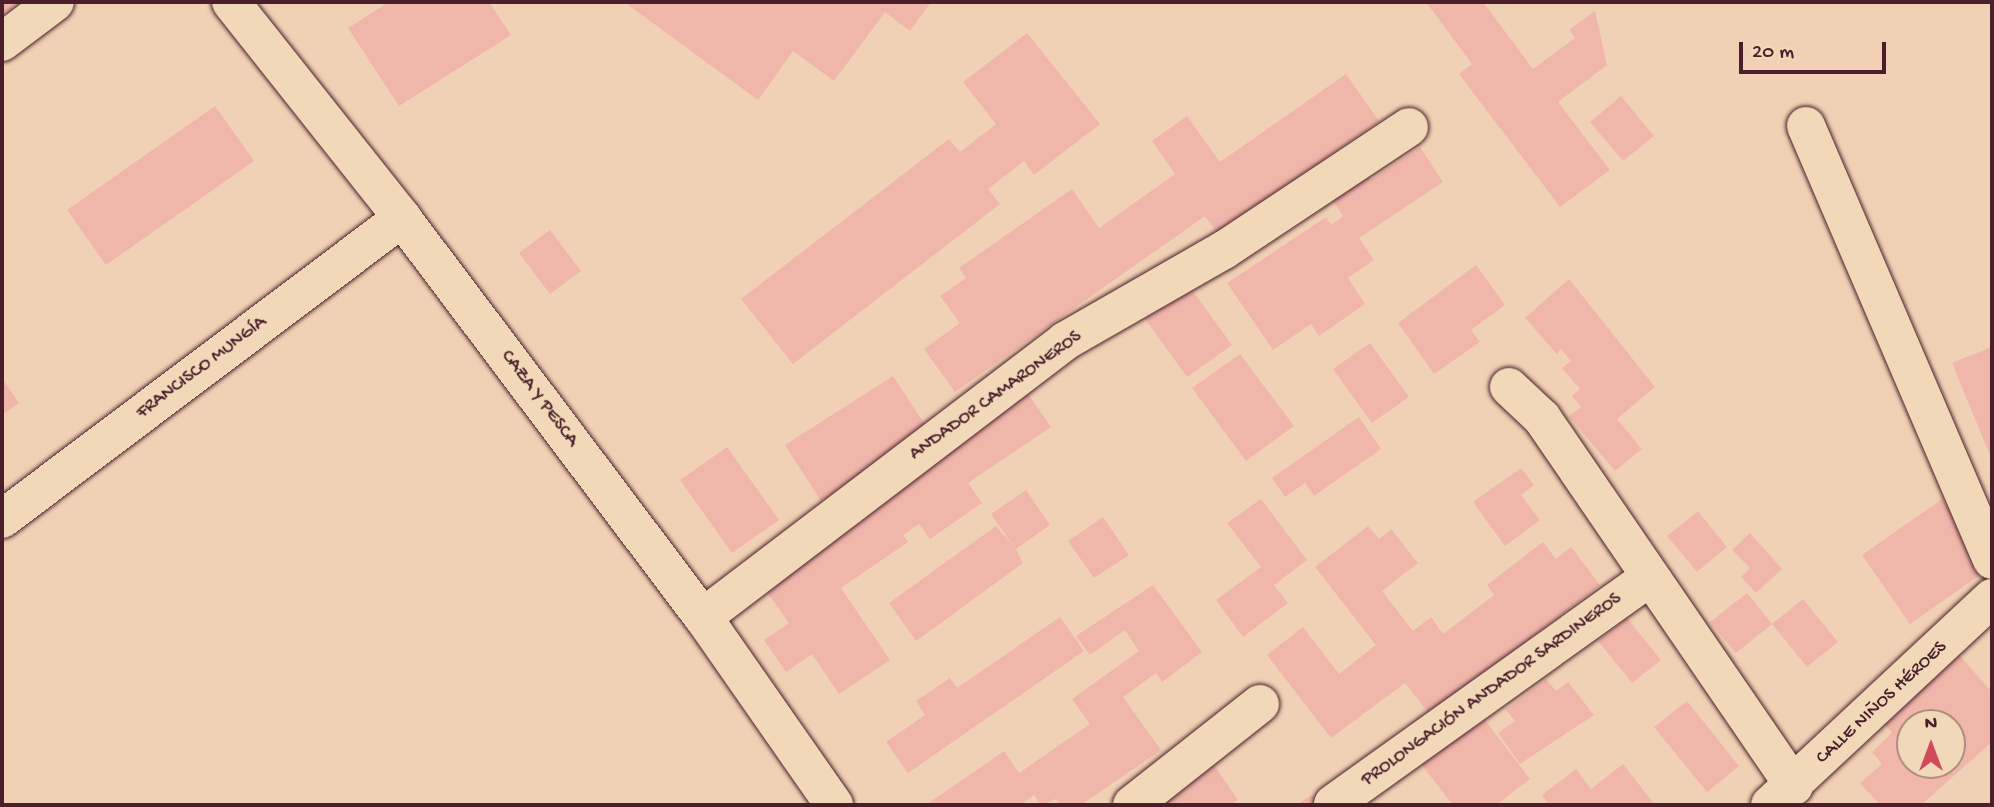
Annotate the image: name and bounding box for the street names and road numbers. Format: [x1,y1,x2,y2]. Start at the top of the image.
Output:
street label: FRANCISCO MUNGÍA [132,311,272,425]
street label: ANDADOR CAMARONEROS [905,326,1087,466]
street label: CAZA Y PESCA [495,346,583,452]
street label: PROLONGACIÓN ANDADOR SARDINEROS [1358,588,1626,792]
street label: CALLE NIÑOS HÉROES [1812,636,1952,770]

